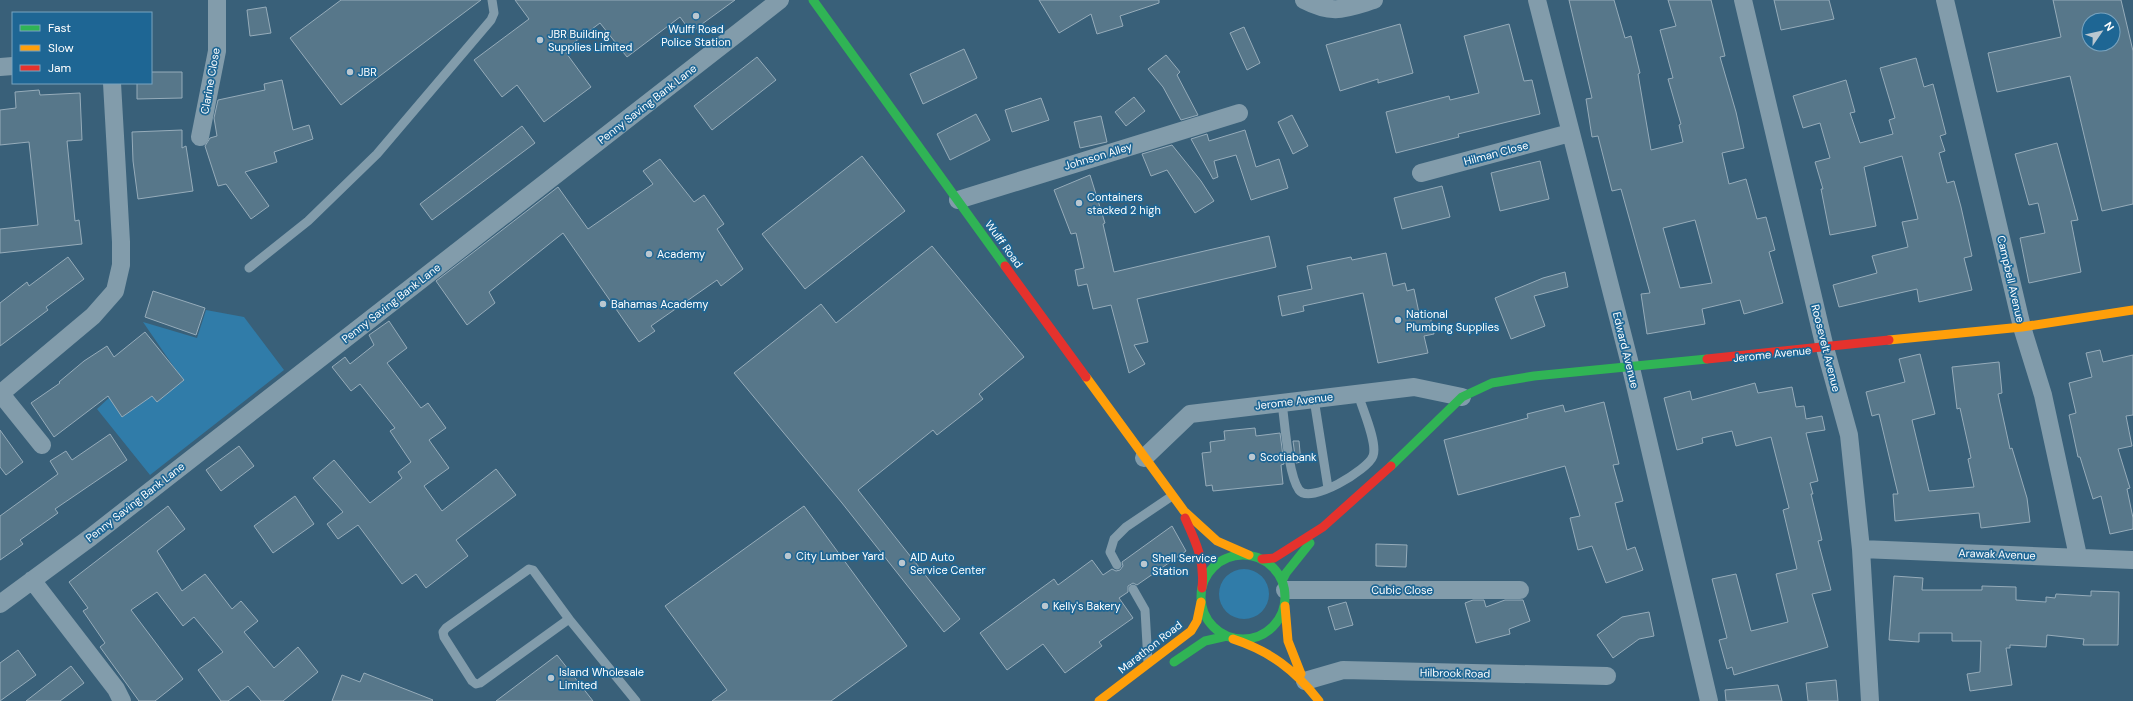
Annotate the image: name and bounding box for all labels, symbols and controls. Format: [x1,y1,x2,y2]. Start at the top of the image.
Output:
marker: Wulff Road Police Station [691,11,701,21]
legend [12,12,152,84]
north arrow [2081,12,2121,52]
text: N [2101,19,2117,34]
text: Fast [48,20,71,36]
place label: Wulff Road Police Station [661,22,731,49]
place label: JBR Building Supplies Limited [548,27,633,54]
marker: JBR Building Supplies Limited [535,35,545,45]
text: Slow [48,40,74,56]
street label: Clarine Close [197,47,223,115]
text: Jam [48,60,71,76]
street label: Penny Saving Bank Lane [595,61,699,147]
place label: JBR [358,65,377,79]
marker: JBR [345,67,355,77]
street label: Hilman Close [1462,138,1530,168]
street label: Johnson Alley [1062,139,1134,173]
place label: Containers stacked 2 high [1087,190,1161,217]
marker: Containers stacked 2 high [1074,198,1084,208]
street label: Wulff Road [982,218,1026,271]
street label: Campbell Avenue [1994,234,2028,324]
place label: Academy [657,247,705,261]
marker: Academy [644,249,654,259]
street label: Penny Saving Bank Lane [339,260,443,346]
place label: Bahamas Academy [611,297,708,311]
marker: Bahamas Academy [598,299,608,309]
street label: Roosevelt Avenue [1808,303,1844,393]
place label: National Plumbing Supplies [1406,307,1499,334]
street label: Edward Avenue [1610,310,1642,390]
marker: National Plumbing Supplies [1393,315,1403,325]
street label: Jerome Avenue [1732,343,1812,365]
street label: Jerome Avenue [1254,389,1334,413]
place label: Scotiabank [1260,450,1317,464]
marker: Scotiabank [1247,452,1257,462]
street label: Penny Saving Bank Lane [83,459,187,545]
street label: Arawak Avenue [1958,546,2036,562]
place label: City Lumber Yard [796,549,884,563]
place label: AID Auto Service Center [910,550,986,577]
marker: City Lumber Yard [783,551,793,561]
place label: Shell Service Station [1152,551,1216,578]
marker: AID Auto Service Center [897,558,907,568]
marker: Shell Service Station [1139,559,1149,569]
street label: Cubic Close [1371,583,1433,597]
place label: Kelly's Bakery [1053,599,1121,613]
marker: Kelly's Bakery [1040,601,1050,611]
street label: Marathon Road [1115,618,1185,676]
place label: Island Wholesale Limited [559,665,644,692]
street label: Hilbrook Road [1420,665,1490,681]
marker: Island Wholesale Limited [546,673,556,683]

